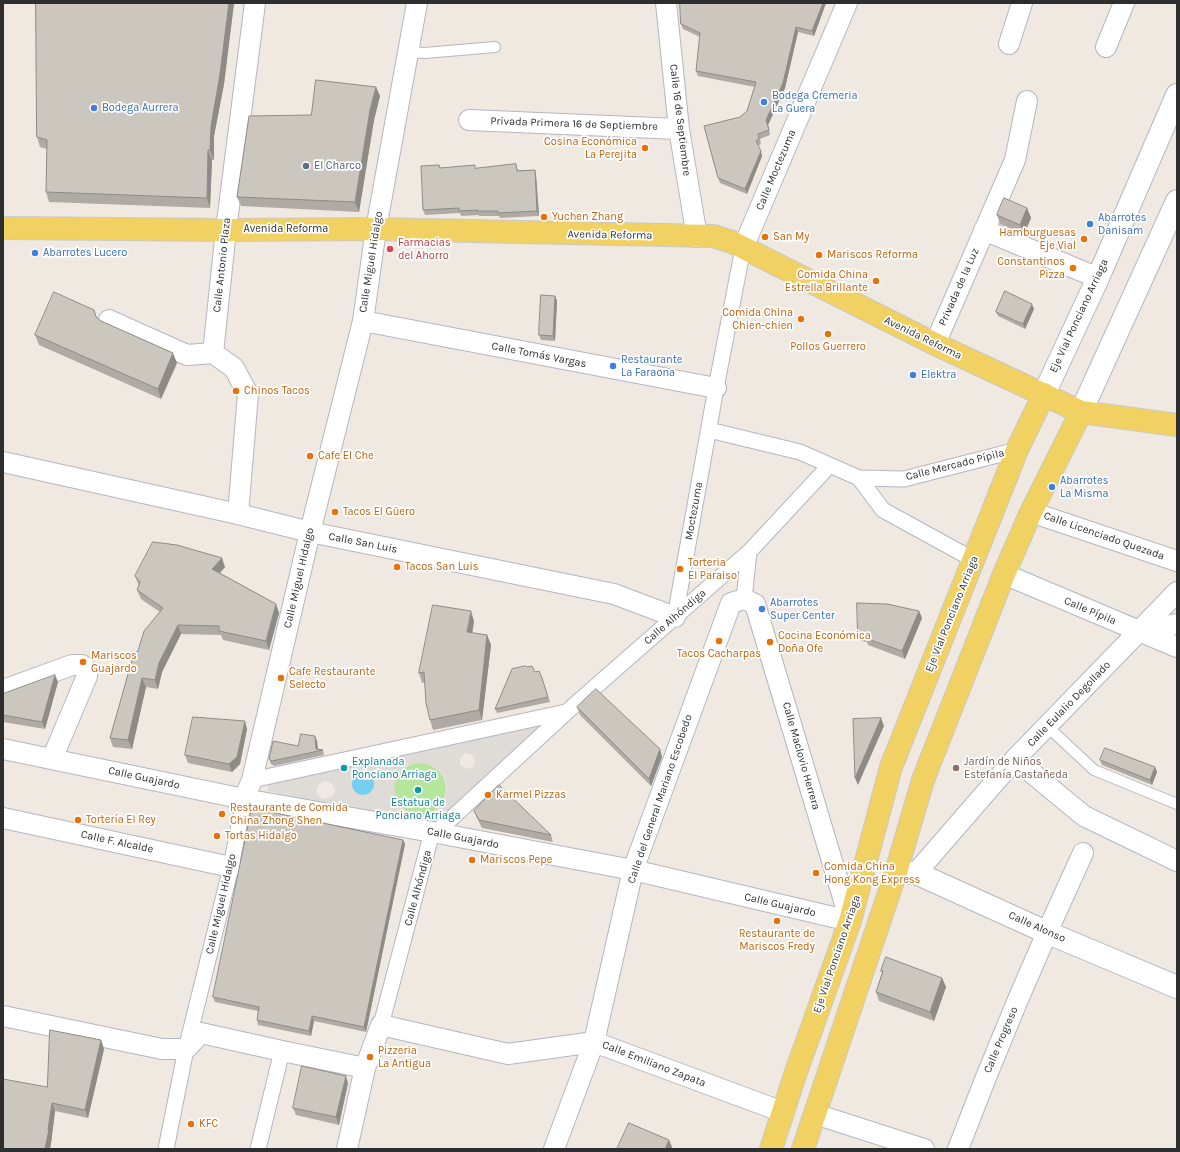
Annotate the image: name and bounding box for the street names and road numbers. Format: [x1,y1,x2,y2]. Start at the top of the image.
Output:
street label: Calle 16 de Septiembre [667,63,693,177]
street label: Privada Primera 16 de Septiembre [490,114,658,134]
street label: Calle Moctezuma [753,128,799,212]
street label: Calle Miguel Hidalgo [356,210,386,314]
street label: Calle Antonio Plaza [210,217,234,313]
street label: Avenida Reforma [244,222,328,236]
street label: Avenida Reforma [567,228,653,242]
street label: Privada de la Luz [936,246,982,328]
street label: Eje Vial Ponciano Arriaga [1047,257,1111,375]
street label: Avenida Reforma [882,313,964,363]
street label: Calle Tomás Vargas [490,339,588,371]
street label: Calle Mercado Pípila [904,446,1006,484]
street label: Moctezuma [682,481,706,541]
street label: Calle Licenciado Quezada [1042,509,1166,563]
street label: Calle Miguel Hidalgo [281,527,317,629]
street label: Calle San Luis [327,530,399,556]
street label: Eje Vial Ponciano Arriaga [923,554,981,674]
street label: Calle Alhóndiga [641,586,709,648]
street label: Calle Pípila [1062,594,1118,628]
street label: Calle Eulalio Degollado [1025,658,1113,750]
street label: Calle Maclovio Herrera [779,701,823,811]
street label: Calle del General Mariano Escobedo [625,713,695,885]
street label: Calle Guajardo [107,764,181,792]
street label: Calle Guajardo [426,825,500,851]
street label: Calle F. Alcalde [79,828,155,856]
street label: Calle Alhóndiga [402,849,434,927]
street label: Calle Miguel Hidalgo [203,853,239,955]
street label: Calle Guajardo [743,890,817,920]
street label: Eje Vial Ponciano Arriaga [811,893,863,1015]
street label: Calle Alonso [1006,909,1068,945]
street label: Calle Progreso [981,1005,1021,1075]
street label: Calle Emiliano Zapata [600,1038,708,1090]

